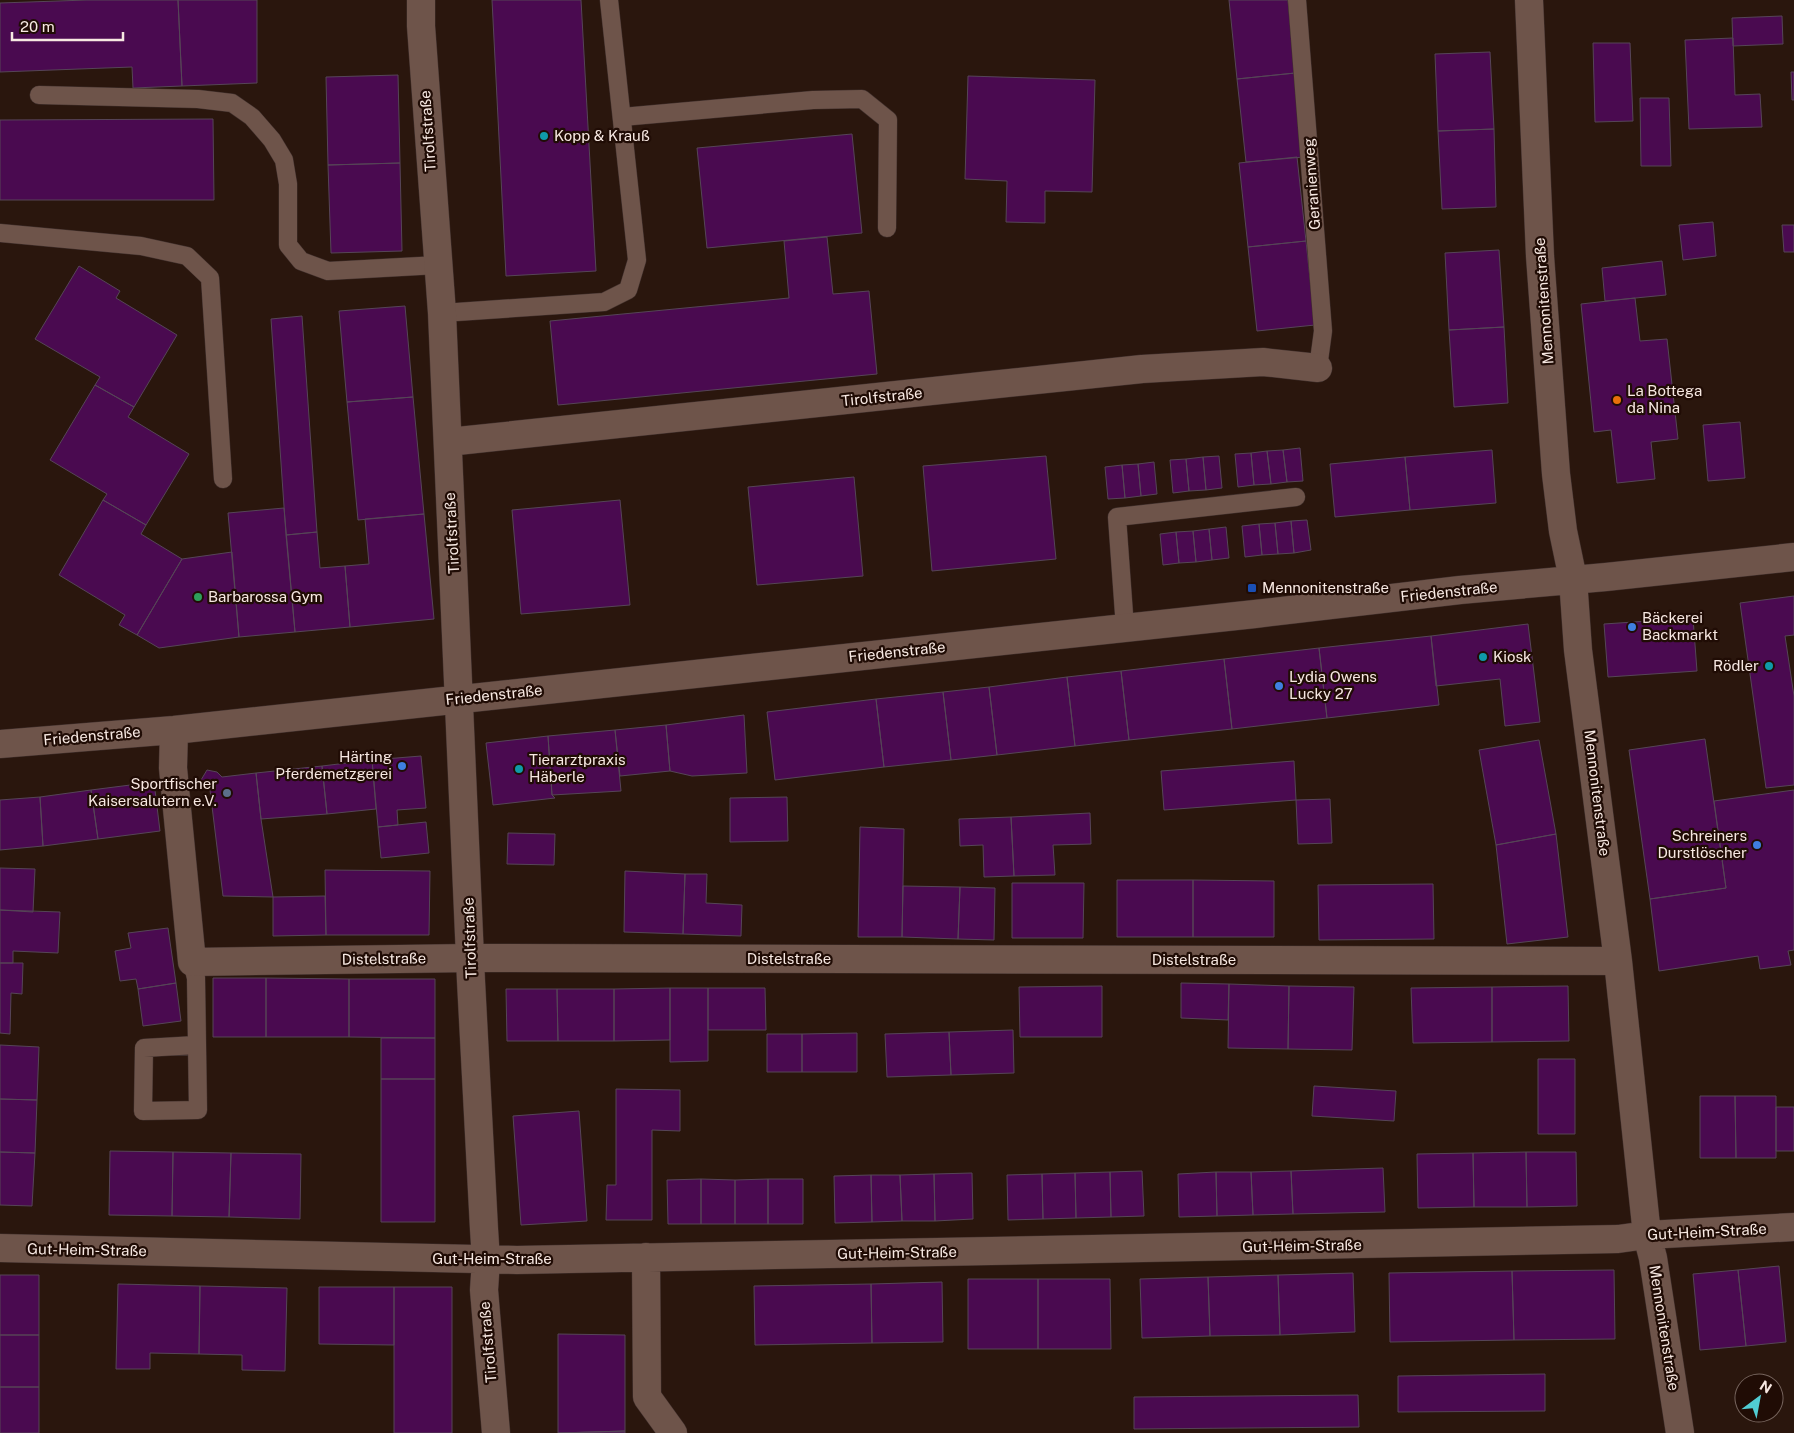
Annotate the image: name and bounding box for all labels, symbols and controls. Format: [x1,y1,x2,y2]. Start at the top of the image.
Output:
scale bar [12,10,124,42]
text: 20 m [20,18,55,35]
street label: Tirolfstraße [416,90,439,172]
place label: Kopp & Krauß [554,127,650,144]
marker: Kopp & Krauß [538,130,550,142]
street label: Geranienweg [1300,138,1323,231]
street label: Mennonitenstraße [1531,237,1556,365]
place label: La Bottega da Nina [1627,382,1702,416]
street label: Tirolfstraße [841,384,923,409]
marker: La Bottega da Nina [1611,394,1623,406]
street label: Tirolfstraße [441,492,462,574]
street label: Friedenstraße [1400,578,1498,605]
place label: Mennonitenstraße [1262,579,1389,596]
marker: Mennonitenstraße [1246,582,1258,594]
place label: Barbarossa Gym [208,588,323,605]
marker: Barbarossa Gym [192,591,204,603]
place label: Bäckerei Backmarkt [1642,609,1718,643]
marker: Bäckerei Backmarkt [1626,621,1638,633]
street label: Friedenstraße [848,638,946,665]
place label: Kiosk [1493,648,1531,665]
marker: Kiosk [1477,651,1489,663]
place label: Rödler [1713,657,1759,674]
marker: Rödler [1763,660,1775,672]
place label: Lydia Owens Lucky 27 [1289,668,1377,702]
marker: Lydia Owens Lucky 27 [1273,680,1285,692]
street label: Friedenstraße [445,681,543,708]
street label: Friedenstraße [43,723,141,748]
street label: Mennonitenstraße [1581,729,1614,857]
place label: Härting Pferdemetzgerei [275,748,392,782]
place label: Tierarztpraxis Häberle [529,751,625,785]
marker: Härting Pferdemetzgerei [396,760,408,772]
marker: Tierarztpraxis Häberle [513,763,525,775]
place label: Sportfischer Kaisersalutern e.V. [88,775,217,809]
marker: Sportfischer Kaisersalutern e.V. [221,787,233,799]
place label: Schreiners Durstlöscher [1657,827,1747,861]
marker: Schreiners Durstlöscher [1751,839,1763,851]
street label: Tirolfstraße [460,897,479,979]
street label: Distelstraße [342,949,426,968]
street label: Distelstraße [747,950,831,967]
street label: Distelstraße [1152,951,1236,968]
street label: Gut-Heim-Straße [1647,1220,1767,1243]
street label: Gut-Heim-Straße [1242,1236,1362,1255]
street label: Gut-Heim-Straße [27,1240,147,1259]
street label: Gut-Heim-Straße [837,1243,957,1262]
street label: Gut-Heim-Straße [432,1250,552,1267]
street label: Mennonitenstraße [1646,1264,1683,1392]
street label: Tirolfstraße [475,1301,500,1383]
north arrow [1734,1373,1784,1423]
text: N [1757,1377,1775,1397]

